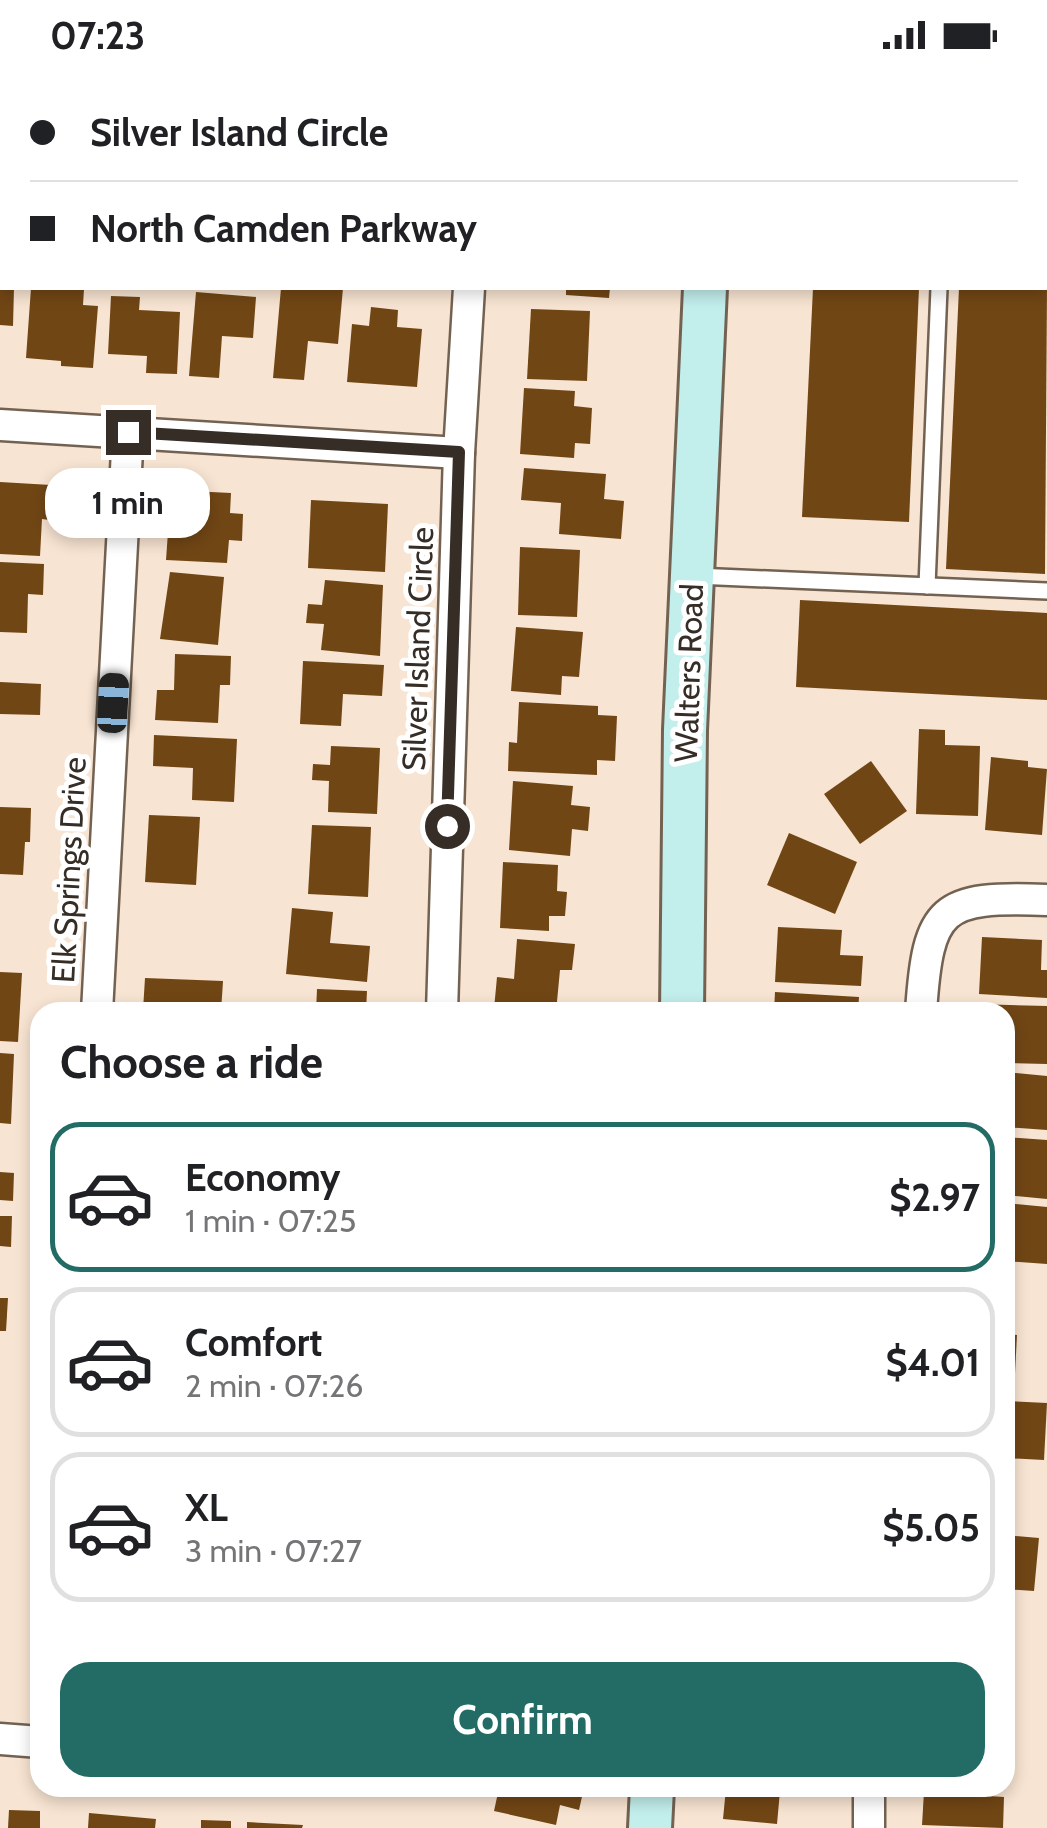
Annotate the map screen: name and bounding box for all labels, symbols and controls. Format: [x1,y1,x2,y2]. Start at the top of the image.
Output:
text: 07:23 [50,12,145,59]
text: Silver Island Circle [90,109,388,156]
text: North Camden Parkway [90,205,477,252]
route end [106,410,151,455]
callout: 1 min [46,467,210,537]
text: 1 min [91,483,164,522]
street label: Silver Island Circle [394,526,441,772]
street label: Walters Road [666,583,711,763]
car [96,672,130,734]
street label: Elk Springs Drive [43,756,94,984]
route start [425,804,470,849]
text: Choose a ride [60,1035,323,1089]
icon: car [65,1152,155,1242]
text: Economy [185,1154,340,1201]
text: $2.97 [889,1174,980,1221]
text: 1 min · 07:25 [185,1201,356,1240]
icon: car [65,1317,155,1407]
text: Comfort [185,1319,322,1366]
text: $4.01 [885,1339,980,1386]
text: 2 min · 07:26 [185,1366,363,1405]
icon: car [65,1482,155,1572]
text: XL [185,1484,228,1531]
text: $5.05 [882,1504,980,1551]
text: 3 min · 07:27 [185,1531,362,1570]
button: Confirm [60,1662,985,1777]

